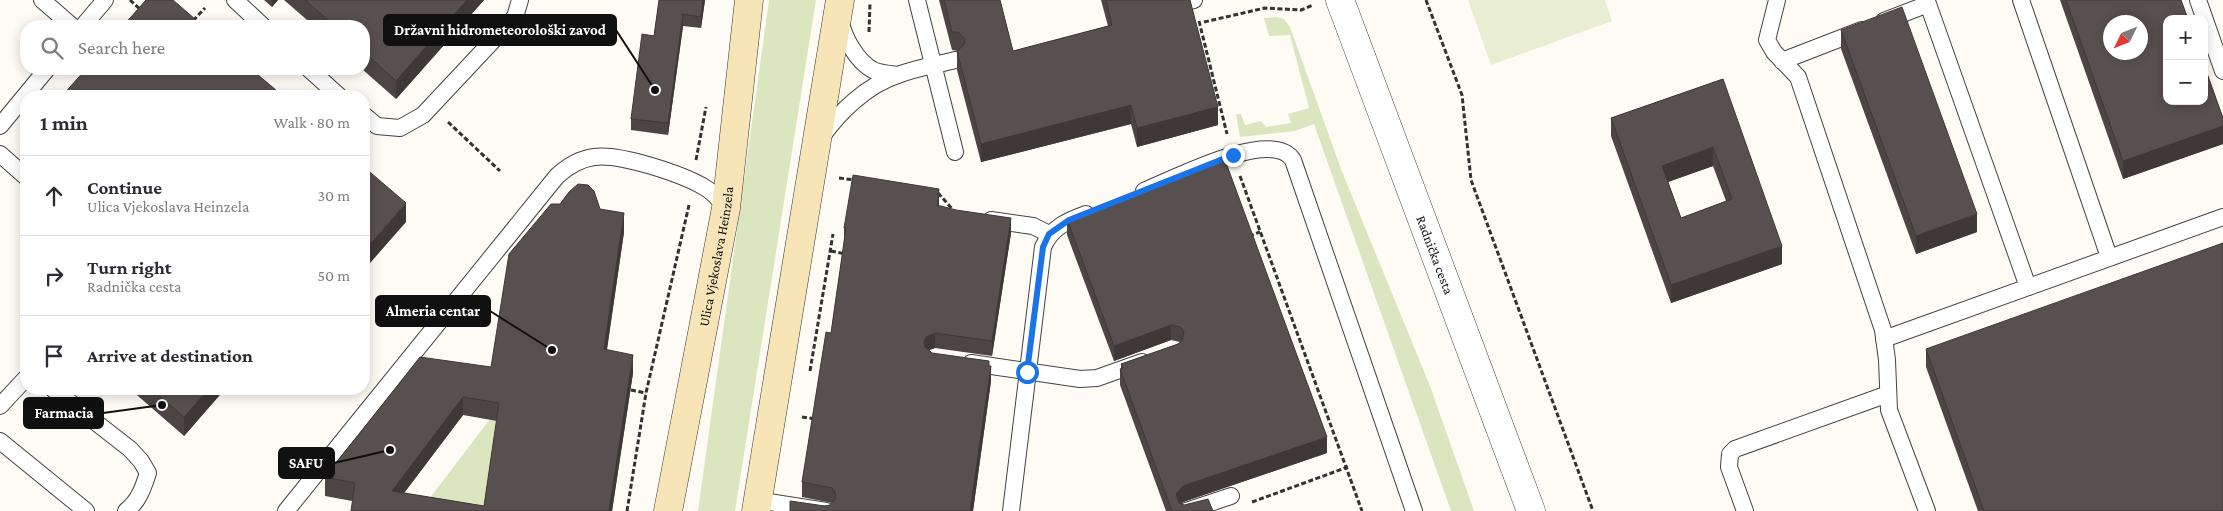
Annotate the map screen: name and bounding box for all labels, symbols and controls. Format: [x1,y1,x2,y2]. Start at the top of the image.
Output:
callout: Državni hidrometeorološki zavod [384,15,616,45]
north arrow [2103,15,2148,60]
map controls [2163,15,2208,105]
button: + [2163,15,2208,60]
search box [20,20,370,75]
text: Državni hidrometeorološki zavod [394,22,607,38]
icon: search [38,34,66,62]
text: Search here [78,37,165,58]
button: − [2163,60,2208,105]
text: 1 min [40,111,88,135]
text: Walk · 80 m [273,114,350,131]
route end [1222,144,1245,167]
text: Continue [87,177,162,198]
icon: ahead [40,182,68,210]
street label: Ulica Vjekoslava Heinzela [695,185,736,328]
text: 30 m [318,187,350,204]
text: Ulica Vjekoslava Heinzela [87,198,249,215]
street label: Radnička cesta [1413,213,1457,297]
text: Turn right [87,257,172,278]
icon: right [40,262,68,290]
text: 50 m [318,267,350,284]
text: Radnička cesta [87,278,181,295]
callout: Almeria centar [376,296,490,326]
text: Almeria centar [385,303,480,319]
icon: arrive [40,342,68,370]
text: Arrive at destination [87,345,253,366]
route start [1016,361,1039,384]
callout: Farmacia [24,398,103,428]
text: Farmacia [34,405,94,421]
callout: SAFU [279,448,334,478]
text: SAFU [289,455,323,471]

